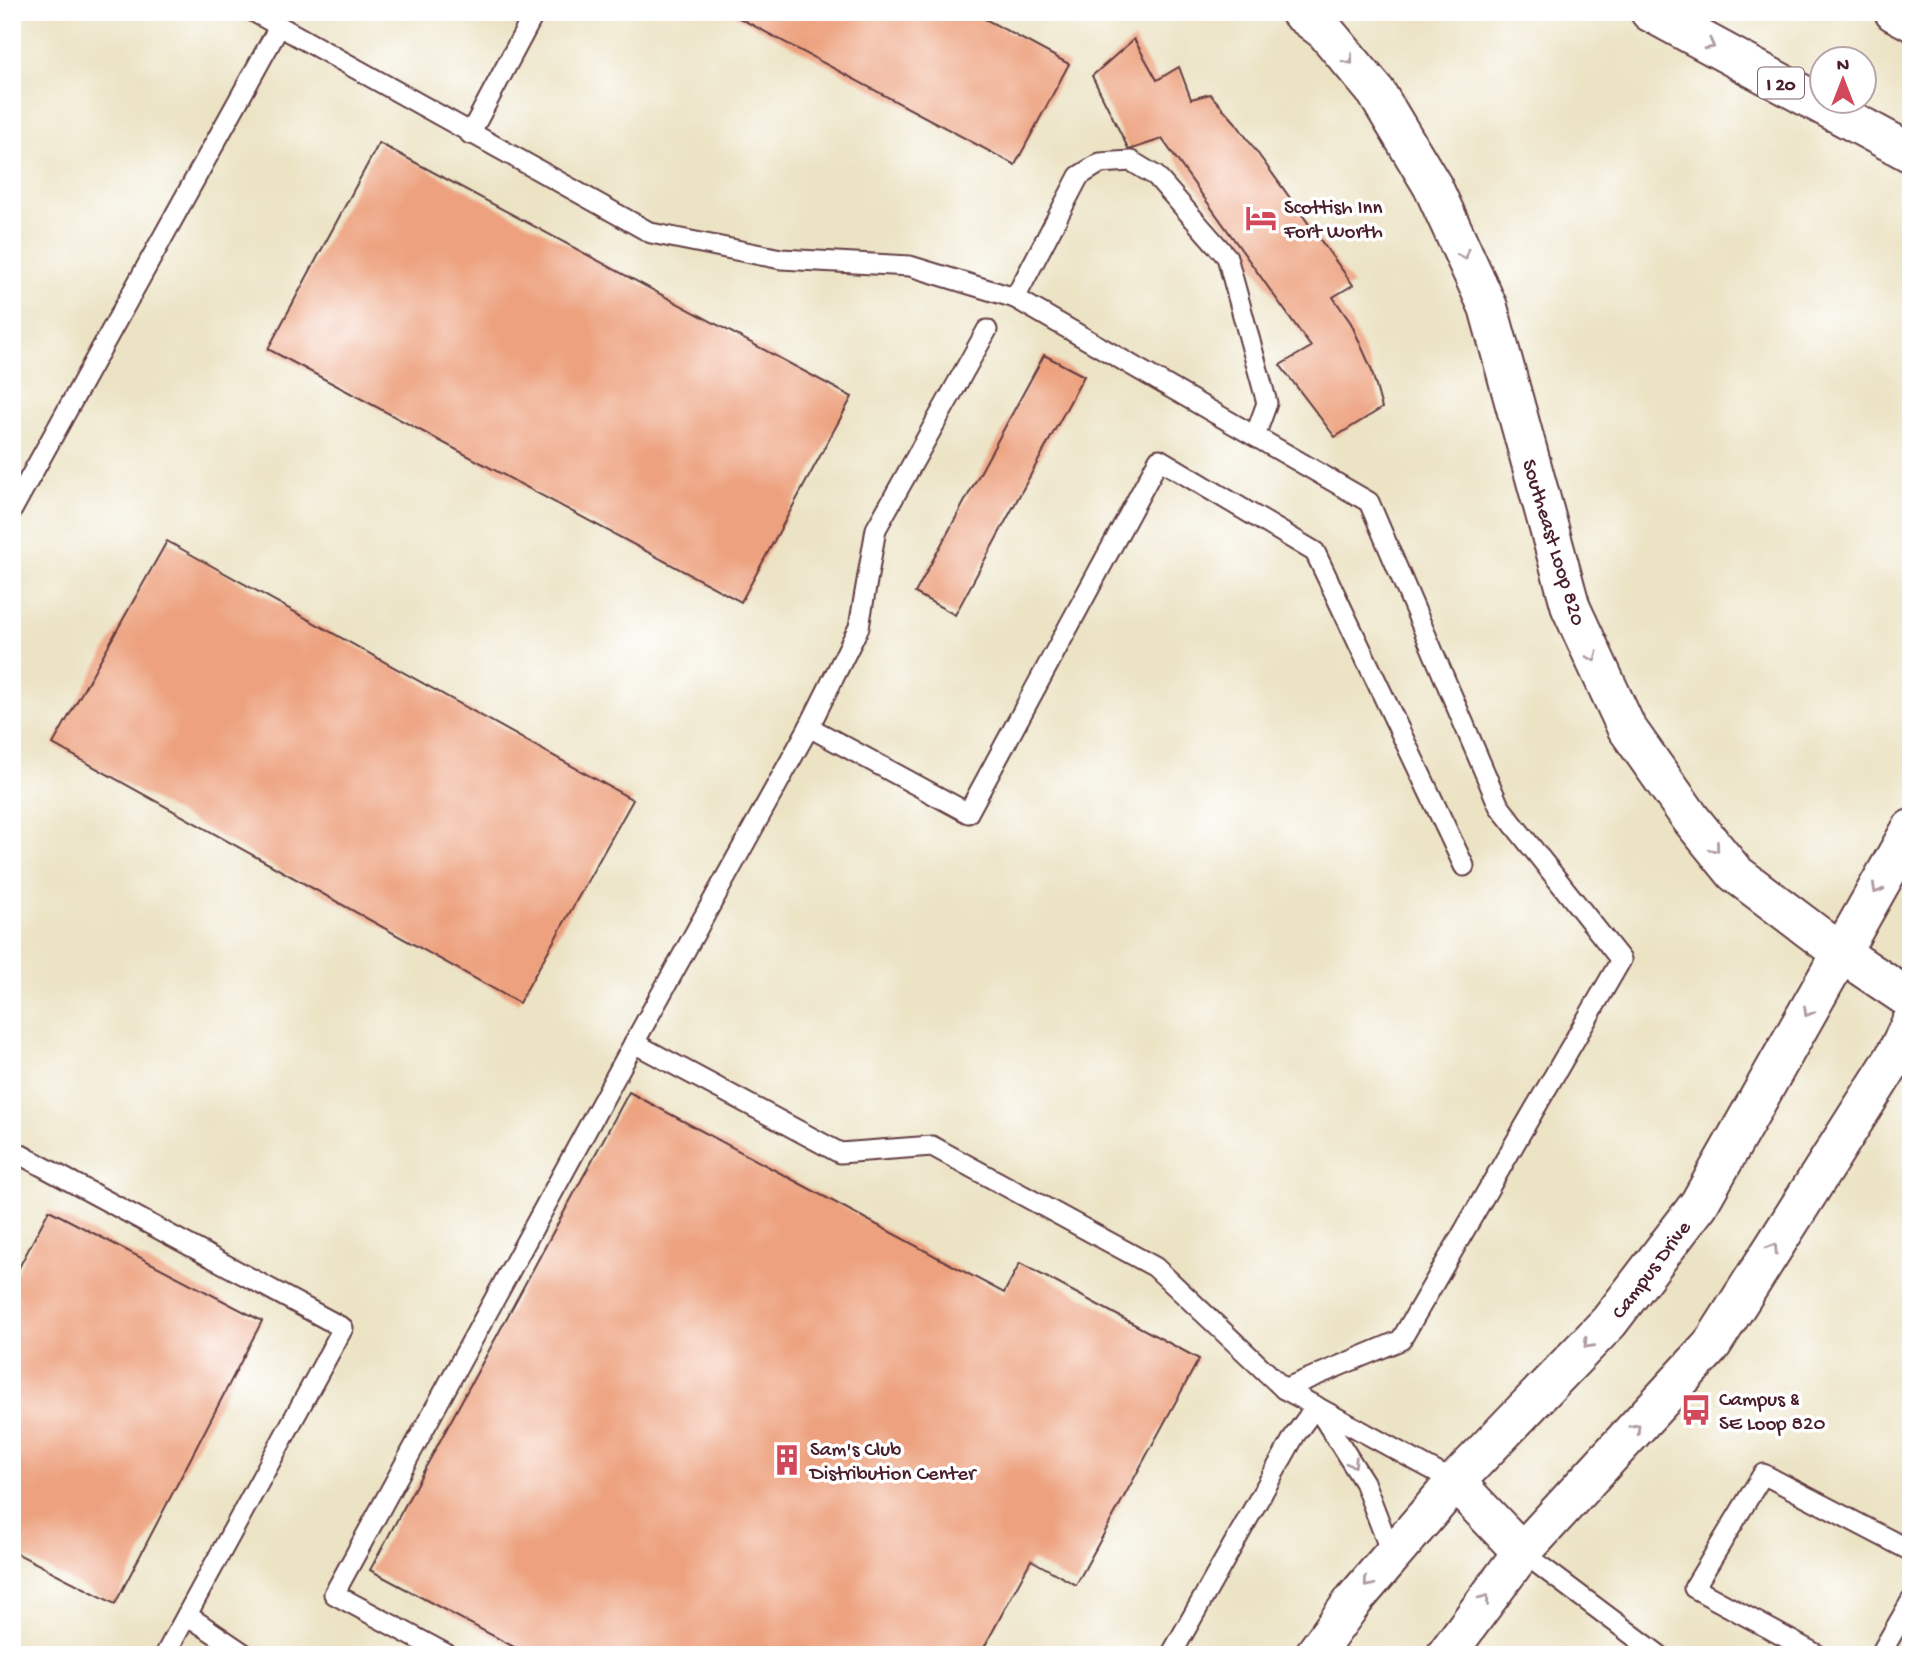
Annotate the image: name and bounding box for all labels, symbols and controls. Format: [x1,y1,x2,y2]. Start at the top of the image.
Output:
one-way arrow [1703,36,1716,50]
north arrow [1808,46,1878,116]
one-way arrow [1341,51,1353,64]
text: N [1837,55,1849,78]
road number: I 20 [1758,68,1804,99]
place label: Scottish Inn Fort Worth [1283,197,1383,246]
hotel icon: Scottish Inn Fort Worth [1244,201,1278,235]
one-way arrow [1456,248,1470,260]
street label: Southeast Loop 820 [1514,457,1589,629]
one-way arrow [1585,650,1599,662]
one-way arrow [1707,840,1719,853]
one-way arrow [1872,881,1885,894]
one-way arrow [1803,1005,1816,1018]
street label: Campus Drive [1608,1216,1699,1325]
one-way arrow [1765,1243,1778,1256]
one-way arrow [1584,1336,1597,1349]
place label: Campus & SE Loop 820 [1719,1389,1825,1438]
bus stop icon: Campus & SE Loop 820 [1679,1393,1713,1427]
one-way arrow [1627,1423,1640,1436]
place label: Sam's Club Distribution Center [808,1439,977,1488]
building icon: Sam's Club Distribution Center [770,1443,804,1477]
one-way arrow [1344,1455,1357,1468]
one-way arrow [1364,1575,1376,1588]
one-way arrow [1477,1594,1490,1606]

